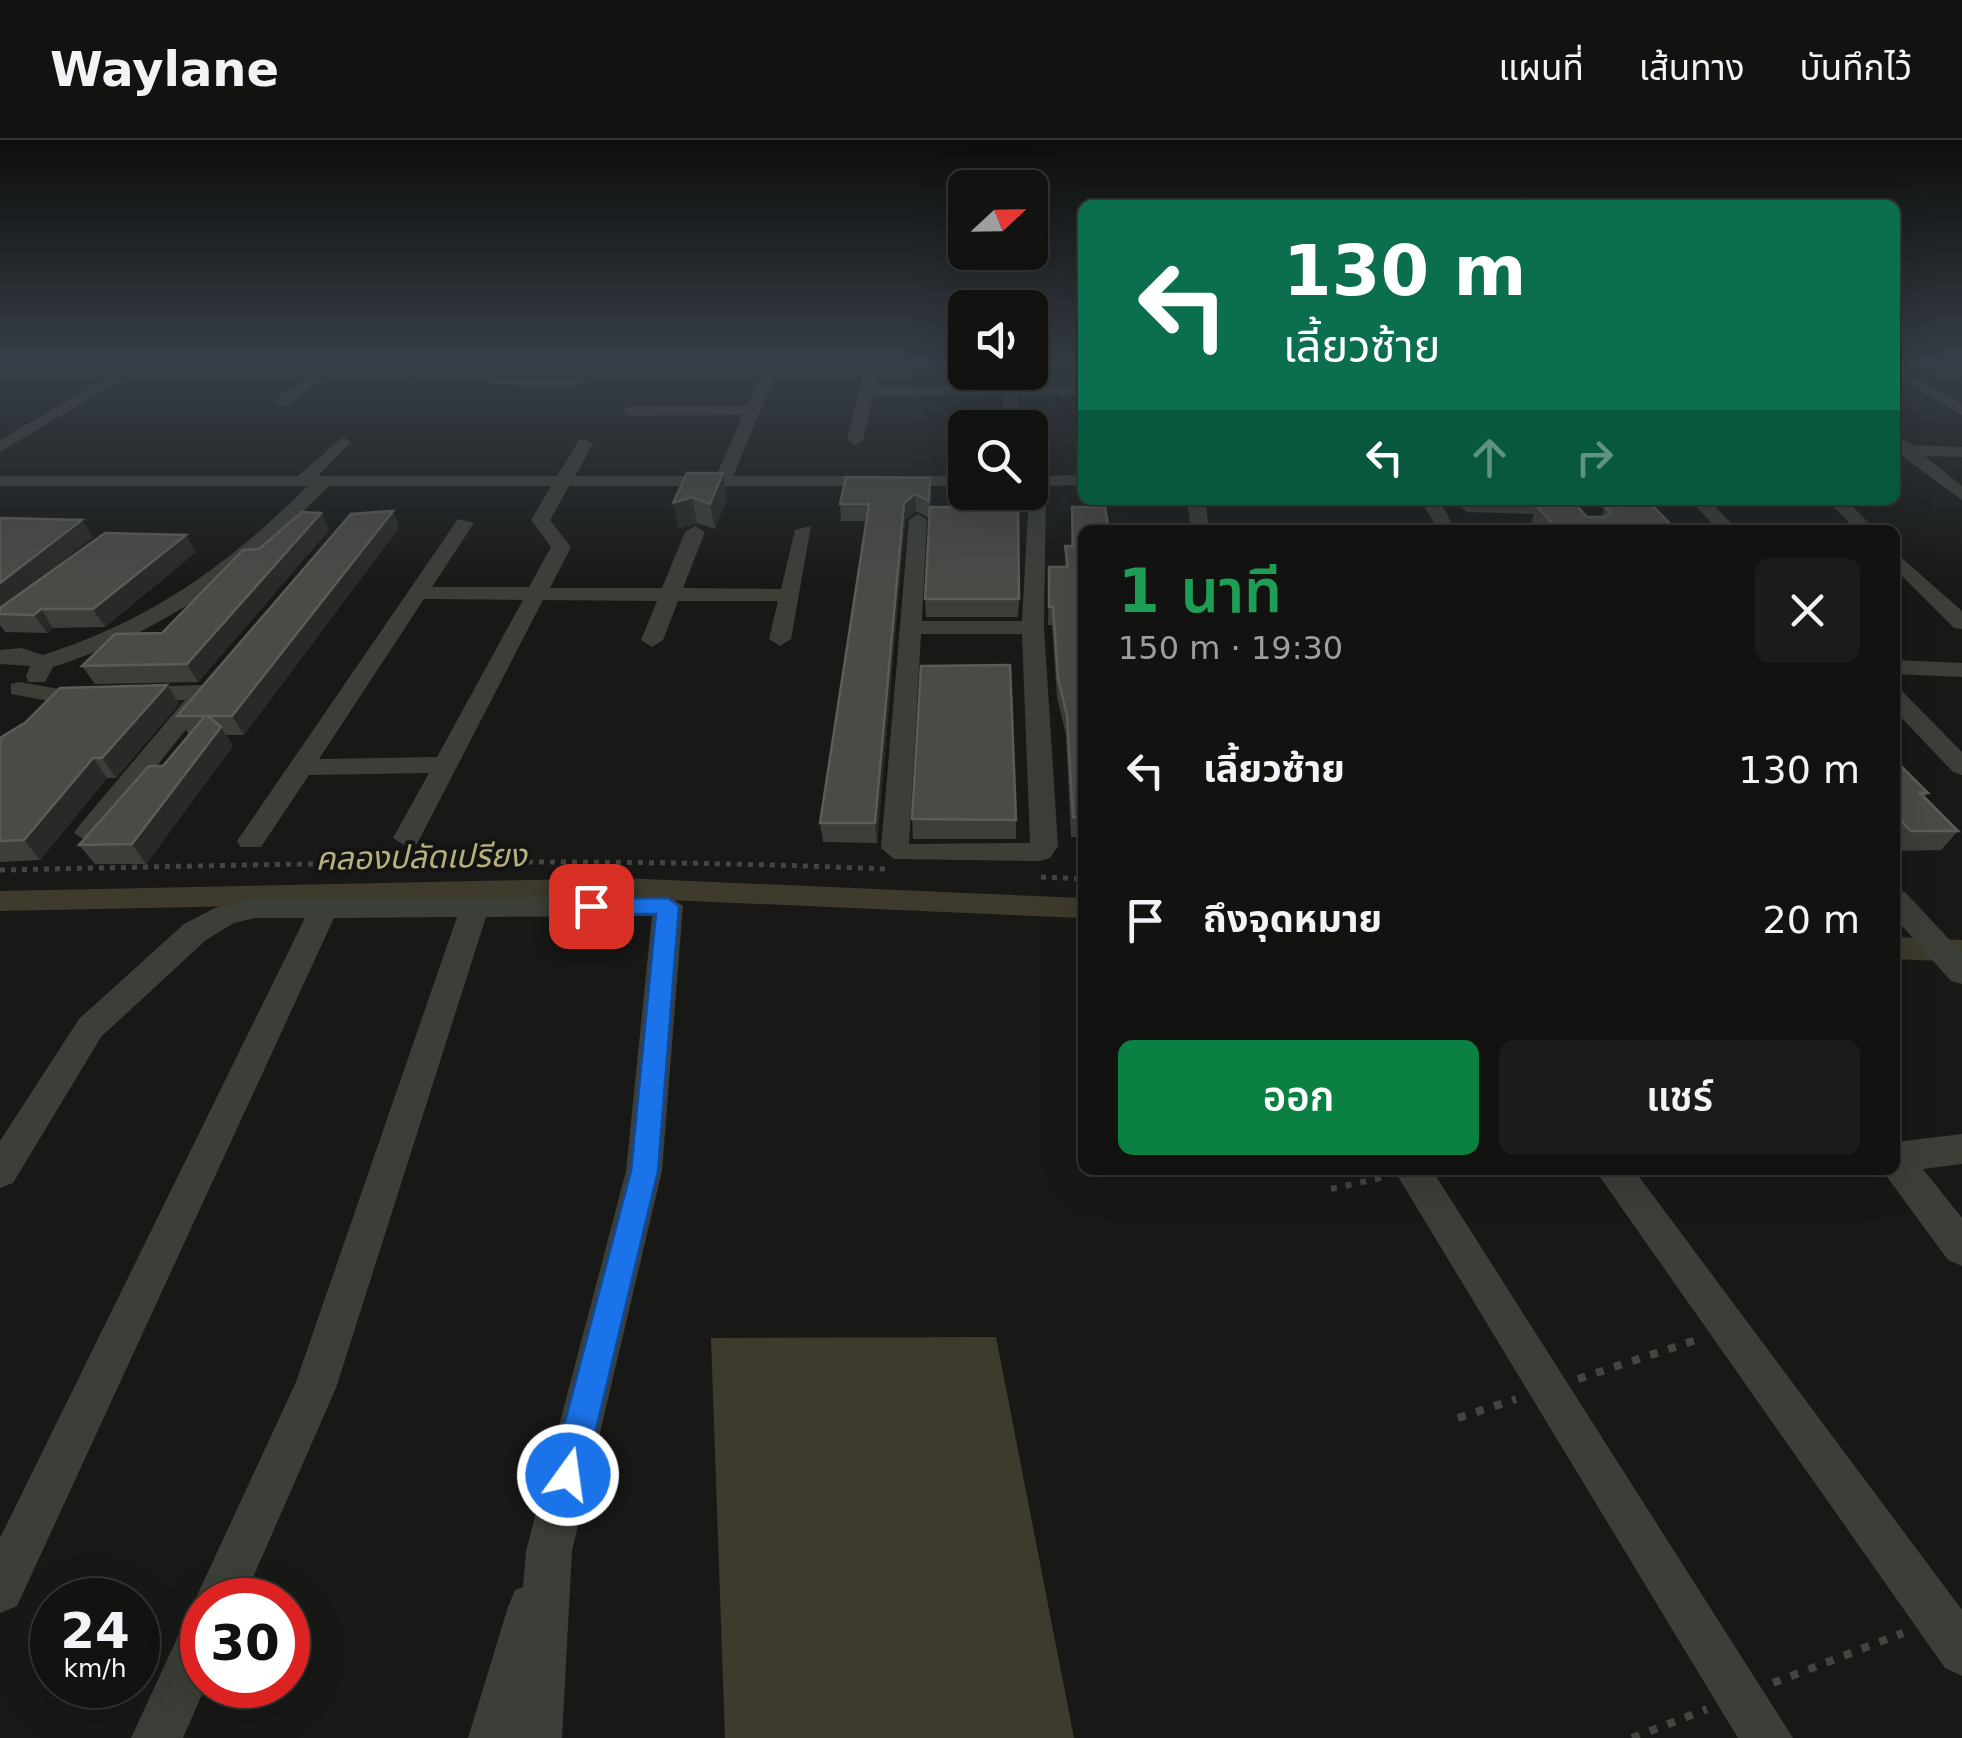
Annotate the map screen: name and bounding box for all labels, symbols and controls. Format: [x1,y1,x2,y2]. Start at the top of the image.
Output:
text: Waylane [50,41,279,97]
text: แผนที่ [1498,48,1584,88]
text: เส้นทาง [1639,48,1745,88]
text: บันทึกไว้ [1800,48,1912,88]
north arrow [948,170,1048,270]
map controls [948,170,1048,510]
text: 130 m [1283,230,1526,312]
icon: left [1118,240,1248,370]
button: sound [948,290,1048,390]
text: เลี้ยวซ้าย [1283,320,1440,373]
button: search [948,410,1048,510]
icon: left [1357,430,1412,485]
icon: ahead [1462,430,1517,485]
icon: right [1567,430,1622,485]
text: 1 นาที [1118,556,1282,626]
button: close [1755,558,1860,663]
text: 150 m · 19:30 [1118,629,1343,667]
icon: left [1118,743,1173,798]
text: เลี้ยวซ้าย [1203,747,1345,791]
text: 130 m [1738,748,1860,792]
water label: คลองปลัดเปรียง [315,836,529,878]
pin [549,864,634,949]
icon: arrive [564,879,619,934]
icon: arrive [1118,893,1173,948]
text: ถึงจุดหมาย [1203,897,1382,941]
text: 20 m [1763,898,1860,942]
button: ออก [1118,1040,1479,1155]
button: แชร์ [1499,1040,1860,1155]
position arrow [516,1423,620,1527]
speed limit sign: 30 [180,1578,310,1708]
text: 24 [60,1602,130,1660]
text: km/h [63,1654,127,1683]

